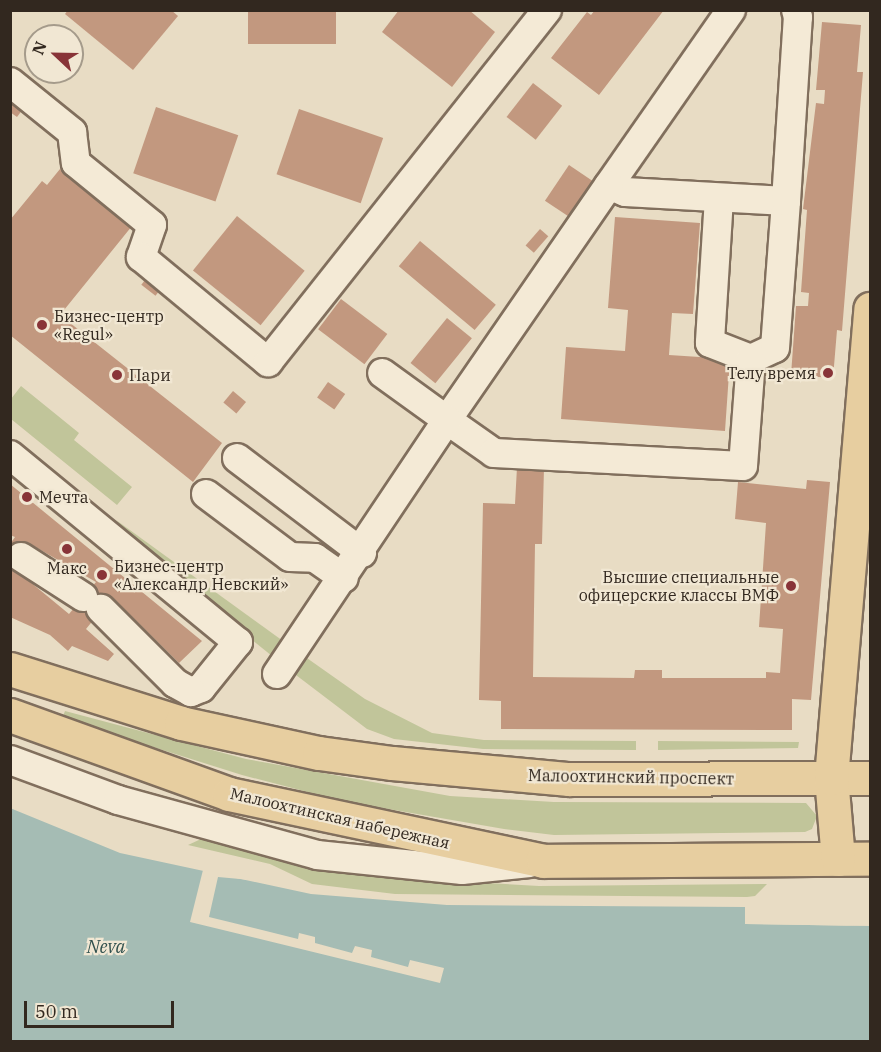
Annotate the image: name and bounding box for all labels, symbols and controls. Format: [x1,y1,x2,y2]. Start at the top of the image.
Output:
north arrow [24,24,84,84]
text: N [28,38,51,58]
place label: Бизнес-центр «Regul» [54,306,164,344]
marker: Бизнес-центр «Regul» [35,318,49,332]
place label: Телу время [727,363,816,383]
place label: Пари [129,365,171,385]
marker: Телу время [821,366,835,380]
marker: Пари [110,368,124,382]
place label: Мечта [39,487,89,507]
marker: Мечта [20,490,34,504]
marker: Макс [60,542,74,556]
place label: Бизнес-центр «Александр Невский» [114,556,288,594]
place label: Макс [47,558,87,578]
place label: Высшие специальные офицерские классы ВМФ [579,567,779,605]
marker: Бизнес-центр «Александр Невский» [95,568,109,582]
marker: Высшие специальные офицерские классы ВМФ [784,579,798,593]
street label: Малоохтинский проспект [528,766,734,788]
street label: Малоохтинская набережная [228,783,452,853]
water label: Neva [87,936,125,958]
scale bar [27,989,177,1027]
text: 50 m [35,1000,78,1023]

